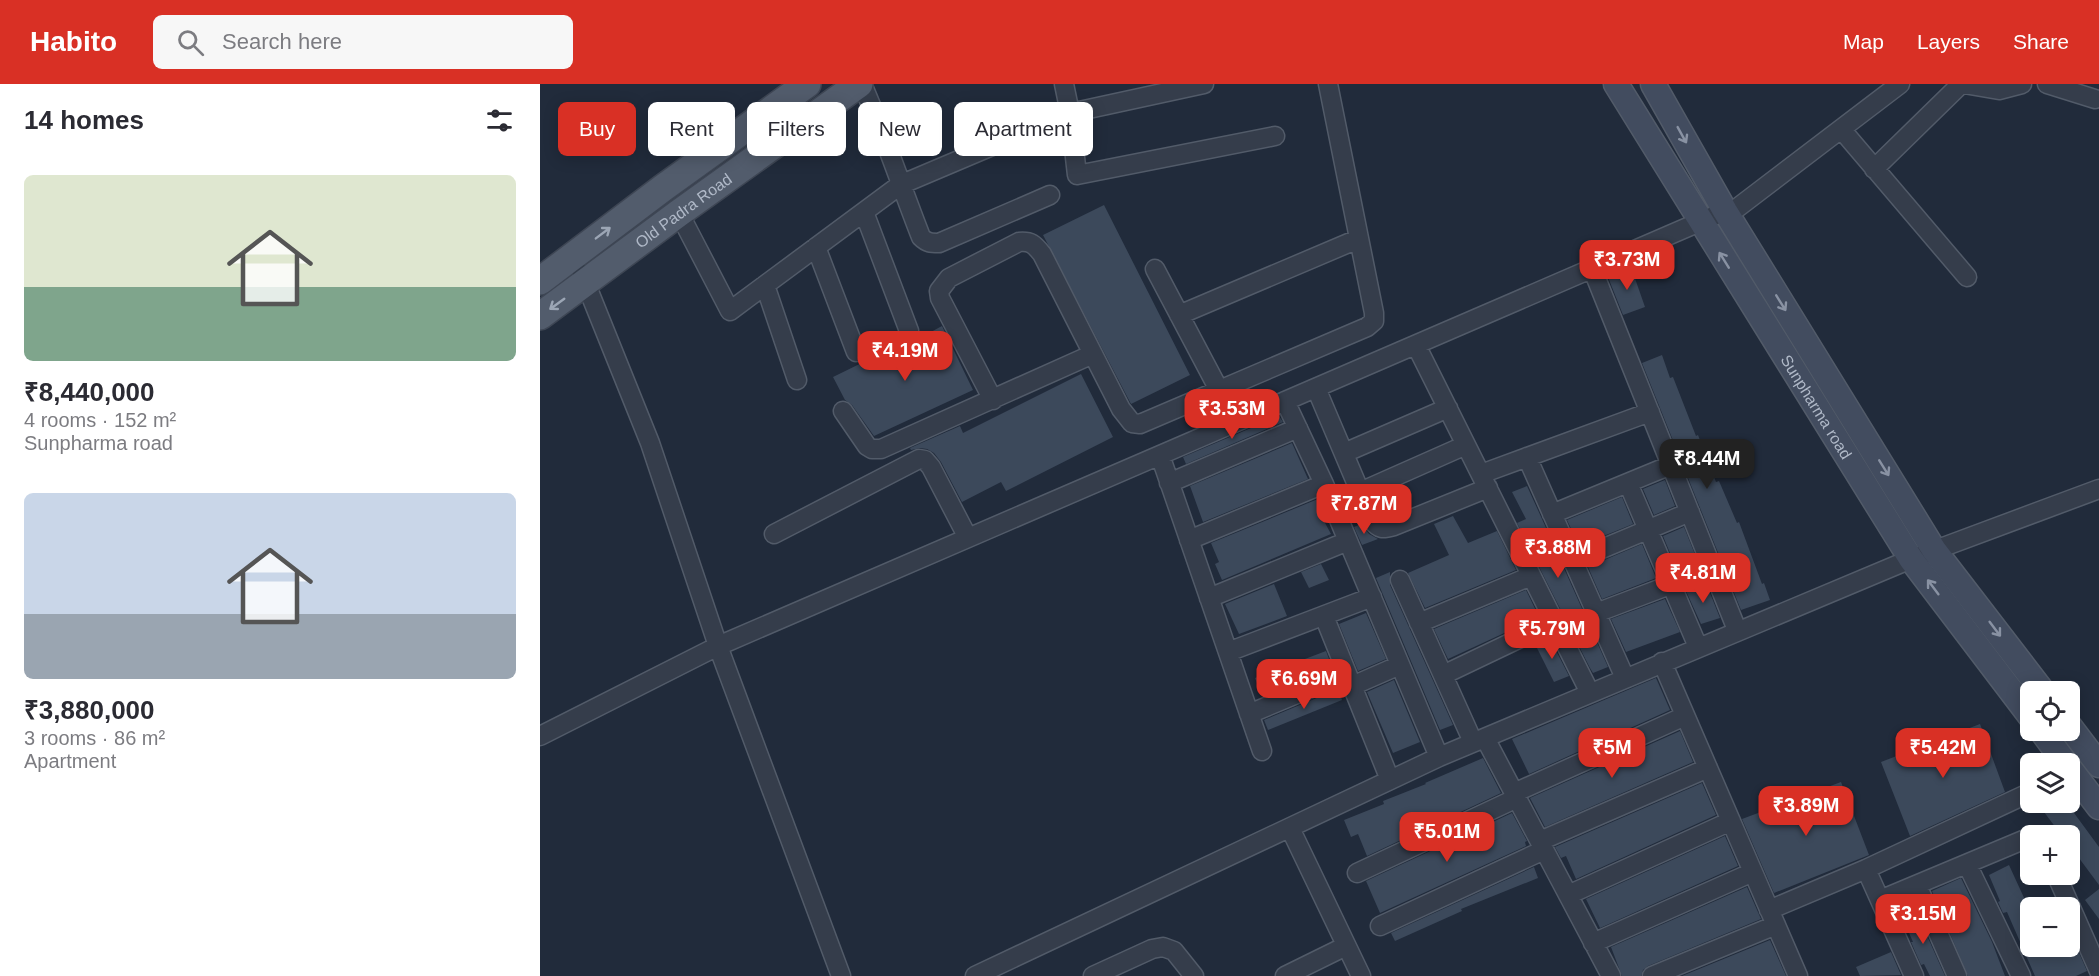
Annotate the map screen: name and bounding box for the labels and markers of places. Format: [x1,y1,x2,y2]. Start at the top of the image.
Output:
pin: ₹3.73M [1578,240,1676,291]
pin: ₹4.19M [856,331,954,382]
pin: ₹3.53M [1183,389,1281,440]
pin: ₹8.44M [1658,439,1756,490]
pin: ₹7.87M [1315,484,1413,535]
pin: ₹3.88M [1509,528,1607,579]
pin: ₹4.81M [1654,553,1752,604]
pin: ₹5.79M [1503,609,1601,660]
pin: ₹6.69M [1255,659,1353,710]
pin: ₹5M [1583,728,1641,779]
pin: ₹5.42M [1894,728,1992,779]
pin: ₹3.89M [1757,786,1855,837]
pin: ₹5.01M [1398,812,1496,863]
pin: ₹3.15M [1874,894,1972,945]

